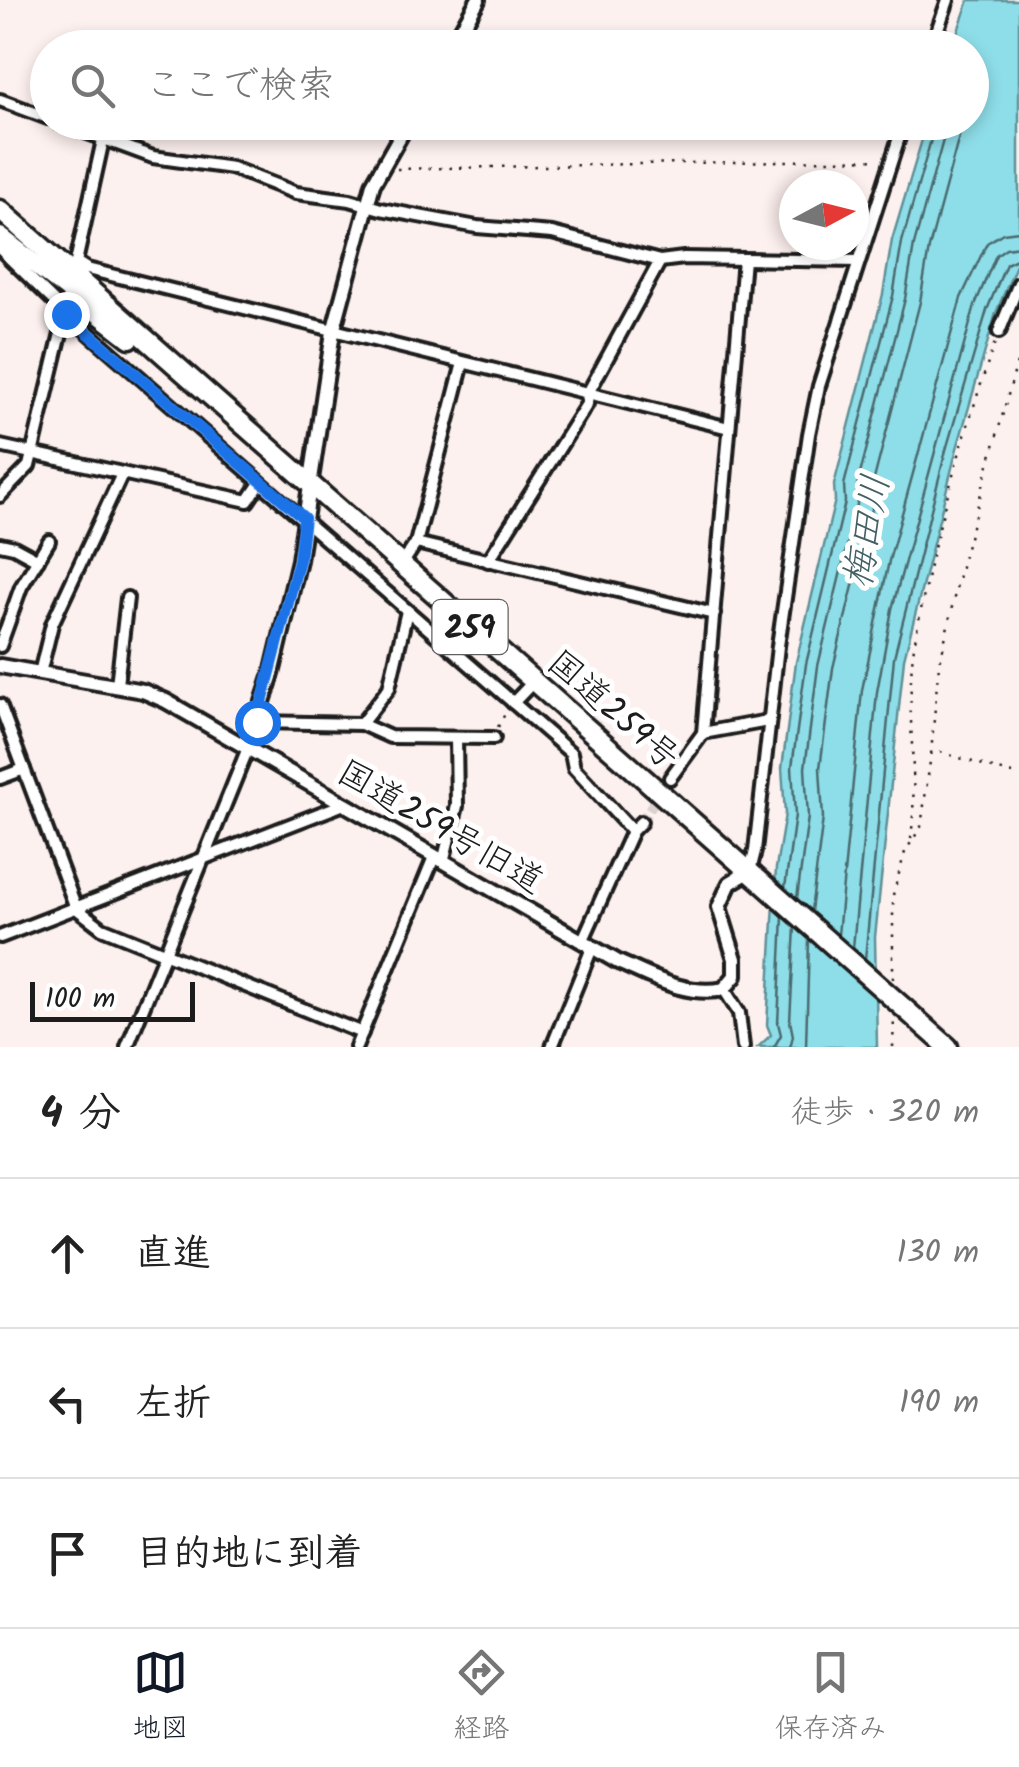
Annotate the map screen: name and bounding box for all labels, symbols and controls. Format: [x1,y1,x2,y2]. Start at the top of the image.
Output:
search box [30,30,989,140]
text: ここで検索 [145,57,335,117]
icon: search [65,58,120,113]
north arrow [779,170,869,260]
route end [44,292,90,338]
water label: 梅田川 [830,470,908,593]
road number: 259 [432,600,508,654]
street label: 国道259号 [533,637,691,785]
route start [235,700,281,746]
street label: 国道259号旧道 [325,747,554,911]
scale bar [30,977,195,1021]
text: 100 m [45,977,115,1022]
text: 4 分 [40,1081,121,1148]
text: 徒歩 · 320 m [791,1088,979,1139]
text: 直進 [135,1225,211,1285]
icon: ahead [40,1226,95,1281]
text: 130 m [896,1228,979,1279]
text: 左折 [135,1375,211,1435]
icon: left [40,1376,95,1431]
text: 190 m [899,1378,979,1429]
text: 目的地に到着 [135,1525,363,1585]
icon: arrive [40,1526,95,1581]
tab: 地図 [132,1645,189,1752]
tab: 経路 [453,1645,510,1752]
tab: 保存済み [774,1645,887,1752]

